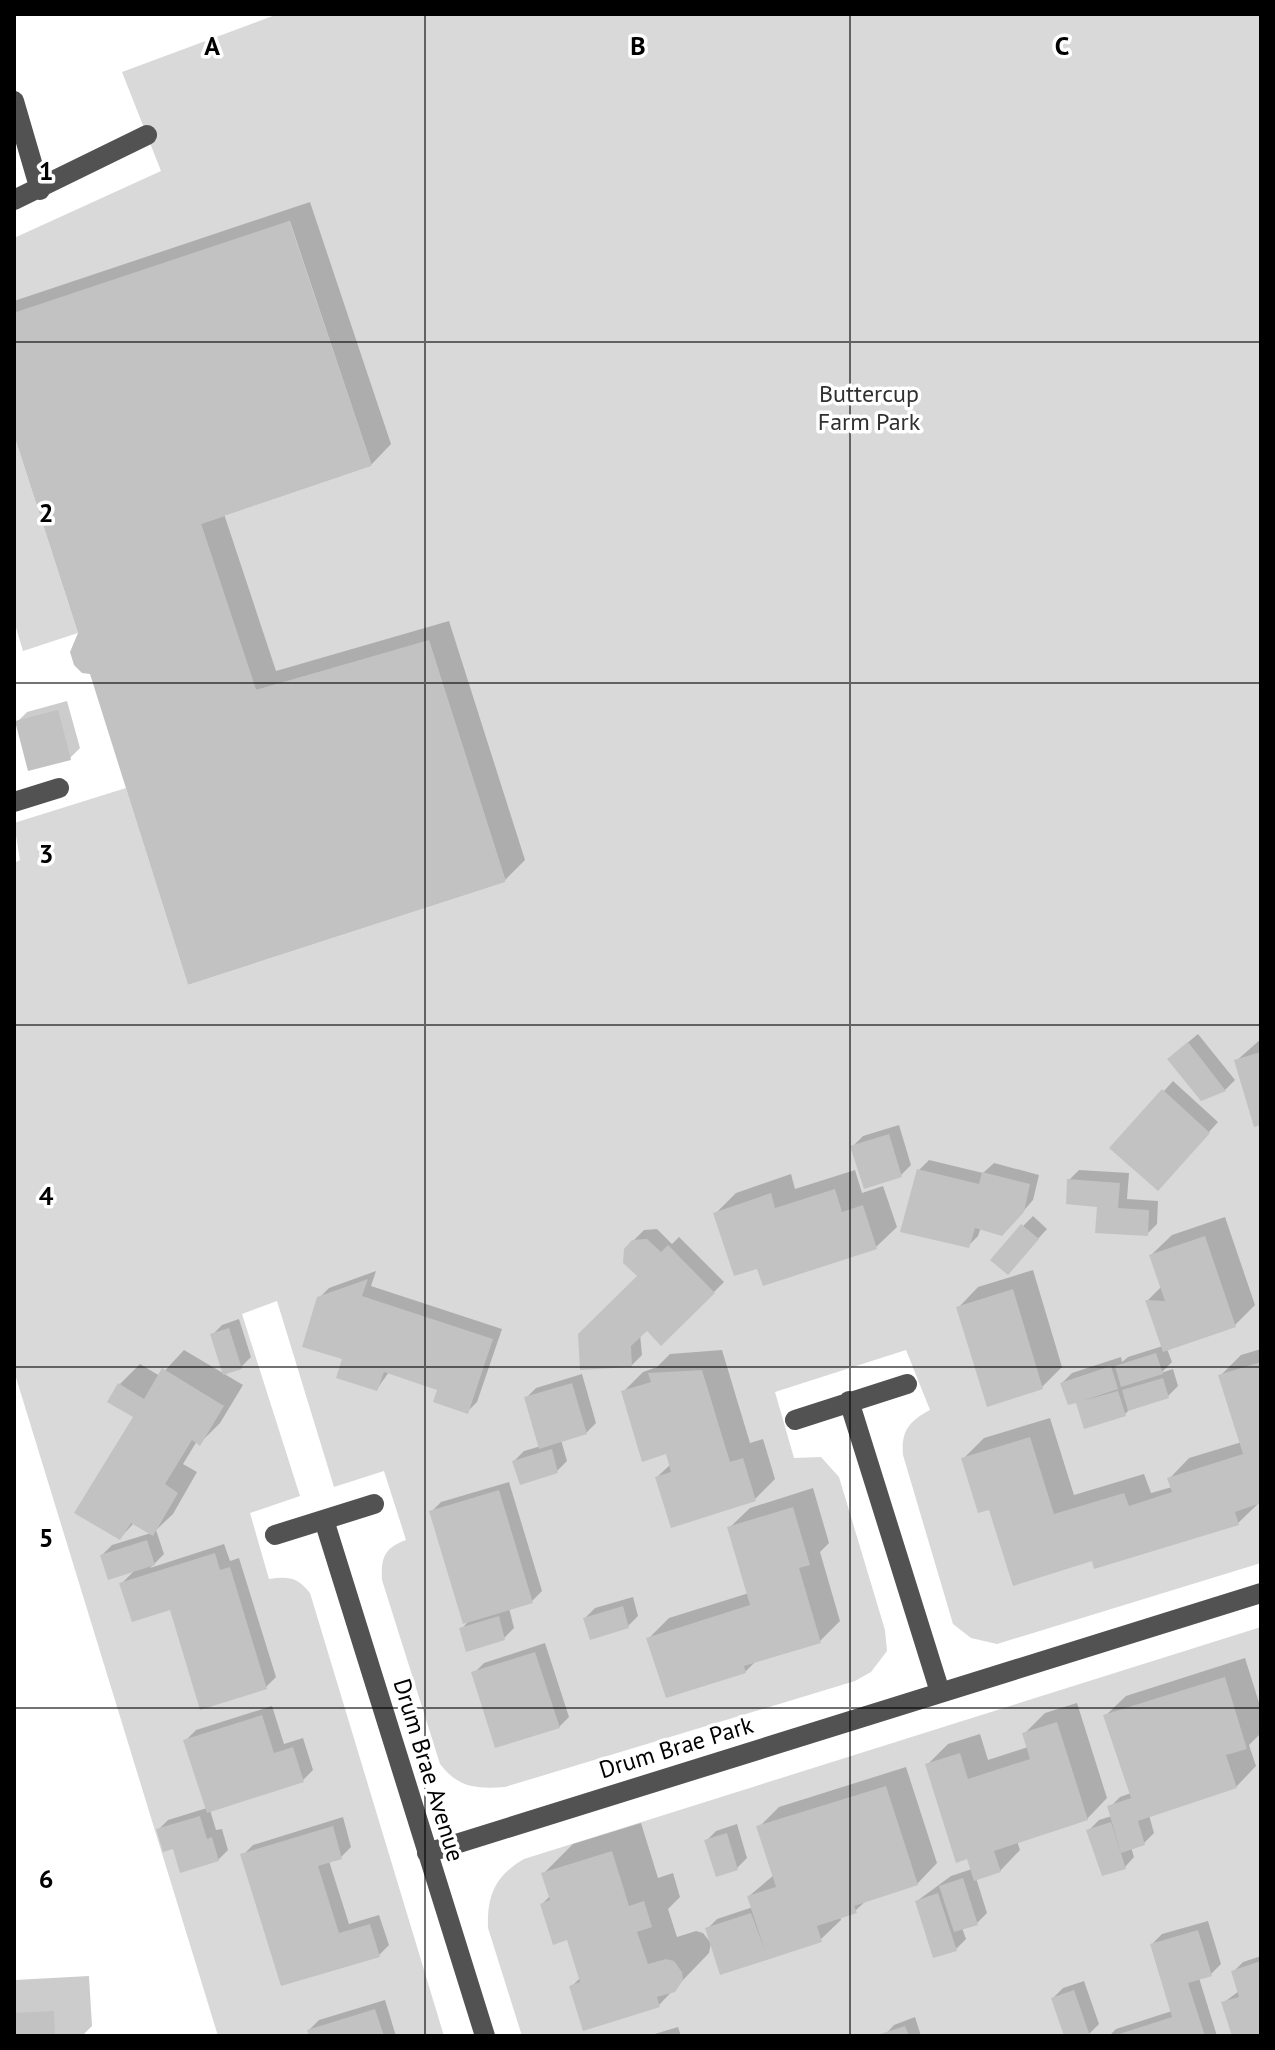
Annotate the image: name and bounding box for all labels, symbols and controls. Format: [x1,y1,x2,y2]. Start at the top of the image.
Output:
text: A [204,29,220,62]
text: B [630,29,646,62]
text: C [1055,29,1069,62]
text: 1 [39,154,53,187]
park label: Buttercup Farm Park [818,378,921,437]
text: 2 [39,496,53,529]
text: 3 [39,837,53,870]
text: 4 [39,1179,54,1212]
text: 5 [39,1521,53,1554]
street label: Drum Brae Avenue [386,1675,472,1865]
street label: Drum Brae Park [595,1709,757,1785]
text: 6 [39,1862,53,1895]

